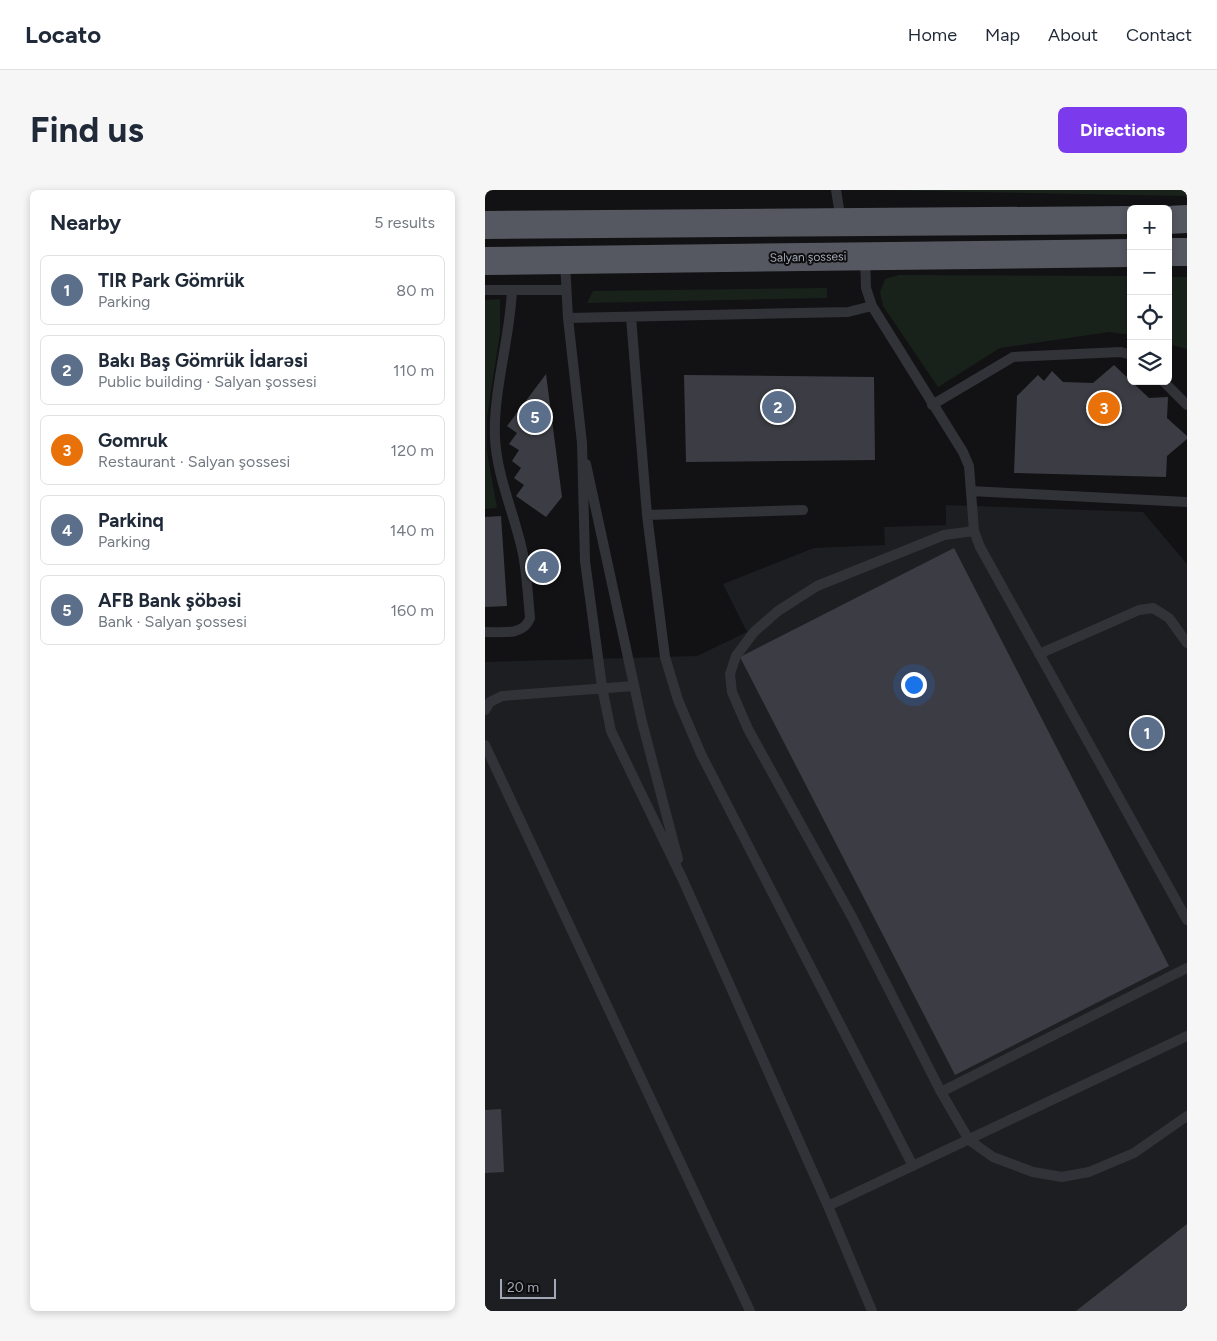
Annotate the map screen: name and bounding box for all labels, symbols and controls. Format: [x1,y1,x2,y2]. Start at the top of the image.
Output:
text: Locato [25,20,101,49]
text: Home [908,24,957,46]
text: Map [985,24,1020,46]
text: About [1048,24,1098,46]
text: Contact [1126,24,1192,46]
button: Directions [1058,107,1187,153]
text: Find us [30,109,144,151]
map controls [1127,205,1172,385]
button: + [1127,205,1172,250]
text: Nearby [50,210,121,235]
text: 5 results [374,213,435,232]
street label: Salyan şossesi [769,249,847,265]
button: − [1127,250,1172,295]
text: TIR Park Gömrük [98,269,245,292]
text: 1 [64,281,70,300]
text: 80 m [396,281,434,300]
text: Parking [98,292,150,311]
button: locate [1127,295,1172,340]
button: layers [1127,340,1172,385]
text: Bakı Baş Gömrük İdarəsi [98,349,308,372]
text: 2 [62,361,72,380]
text: 110 m [393,361,434,380]
text: Public building · Salyan şossesi [98,372,317,391]
pin: 2 [762,388,794,426]
pin: 3 [1088,389,1120,427]
pin: 5 [519,398,551,436]
text: Gomruk [98,429,168,452]
text: 3 [63,441,71,460]
text: 120 m [391,441,434,460]
text: Restaurant · Salyan şossesi [98,452,290,471]
text: Parkinq [98,509,164,532]
text: 4 [62,521,72,540]
text: 140 m [390,521,434,540]
text: Parking [98,532,150,551]
pin: 4 [527,548,559,586]
text: AFB Bank şöbəsi [98,589,241,612]
text: 5 [62,601,72,620]
text: 160 m [391,601,434,620]
text: Bank · Salyan şossesi [98,612,247,631]
your location [901,672,927,698]
pin: 1 [1131,714,1163,752]
scale bar [500,1276,556,1299]
text: 20 m [507,1279,539,1296]

